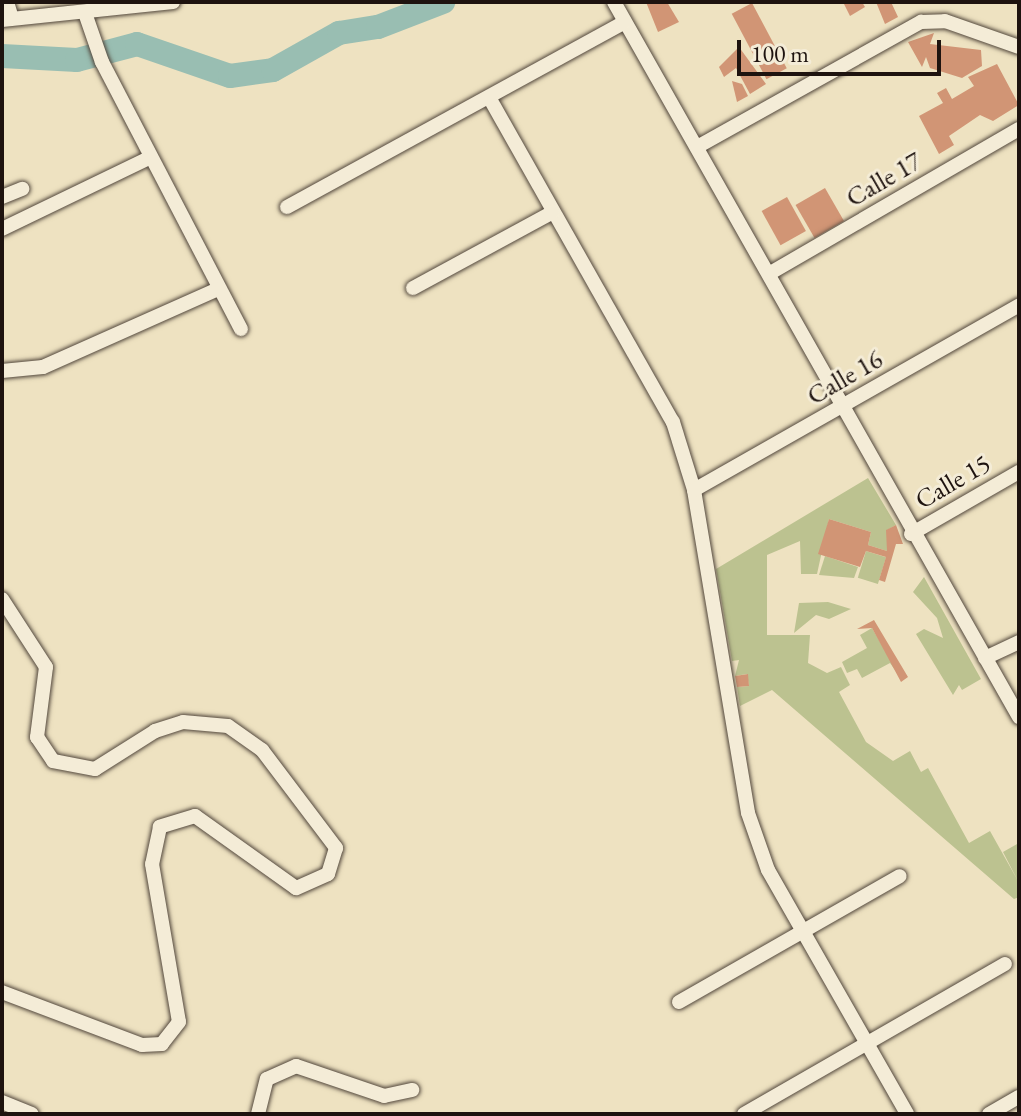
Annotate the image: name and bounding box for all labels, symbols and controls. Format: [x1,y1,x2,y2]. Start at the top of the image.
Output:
scale bar [741,24,945,74]
text: 100 m [751,38,809,69]
street label: Calle 17 [841,146,927,214]
street label: Calle 16 [802,344,888,412]
street label: Calle 15 [910,448,996,516]

